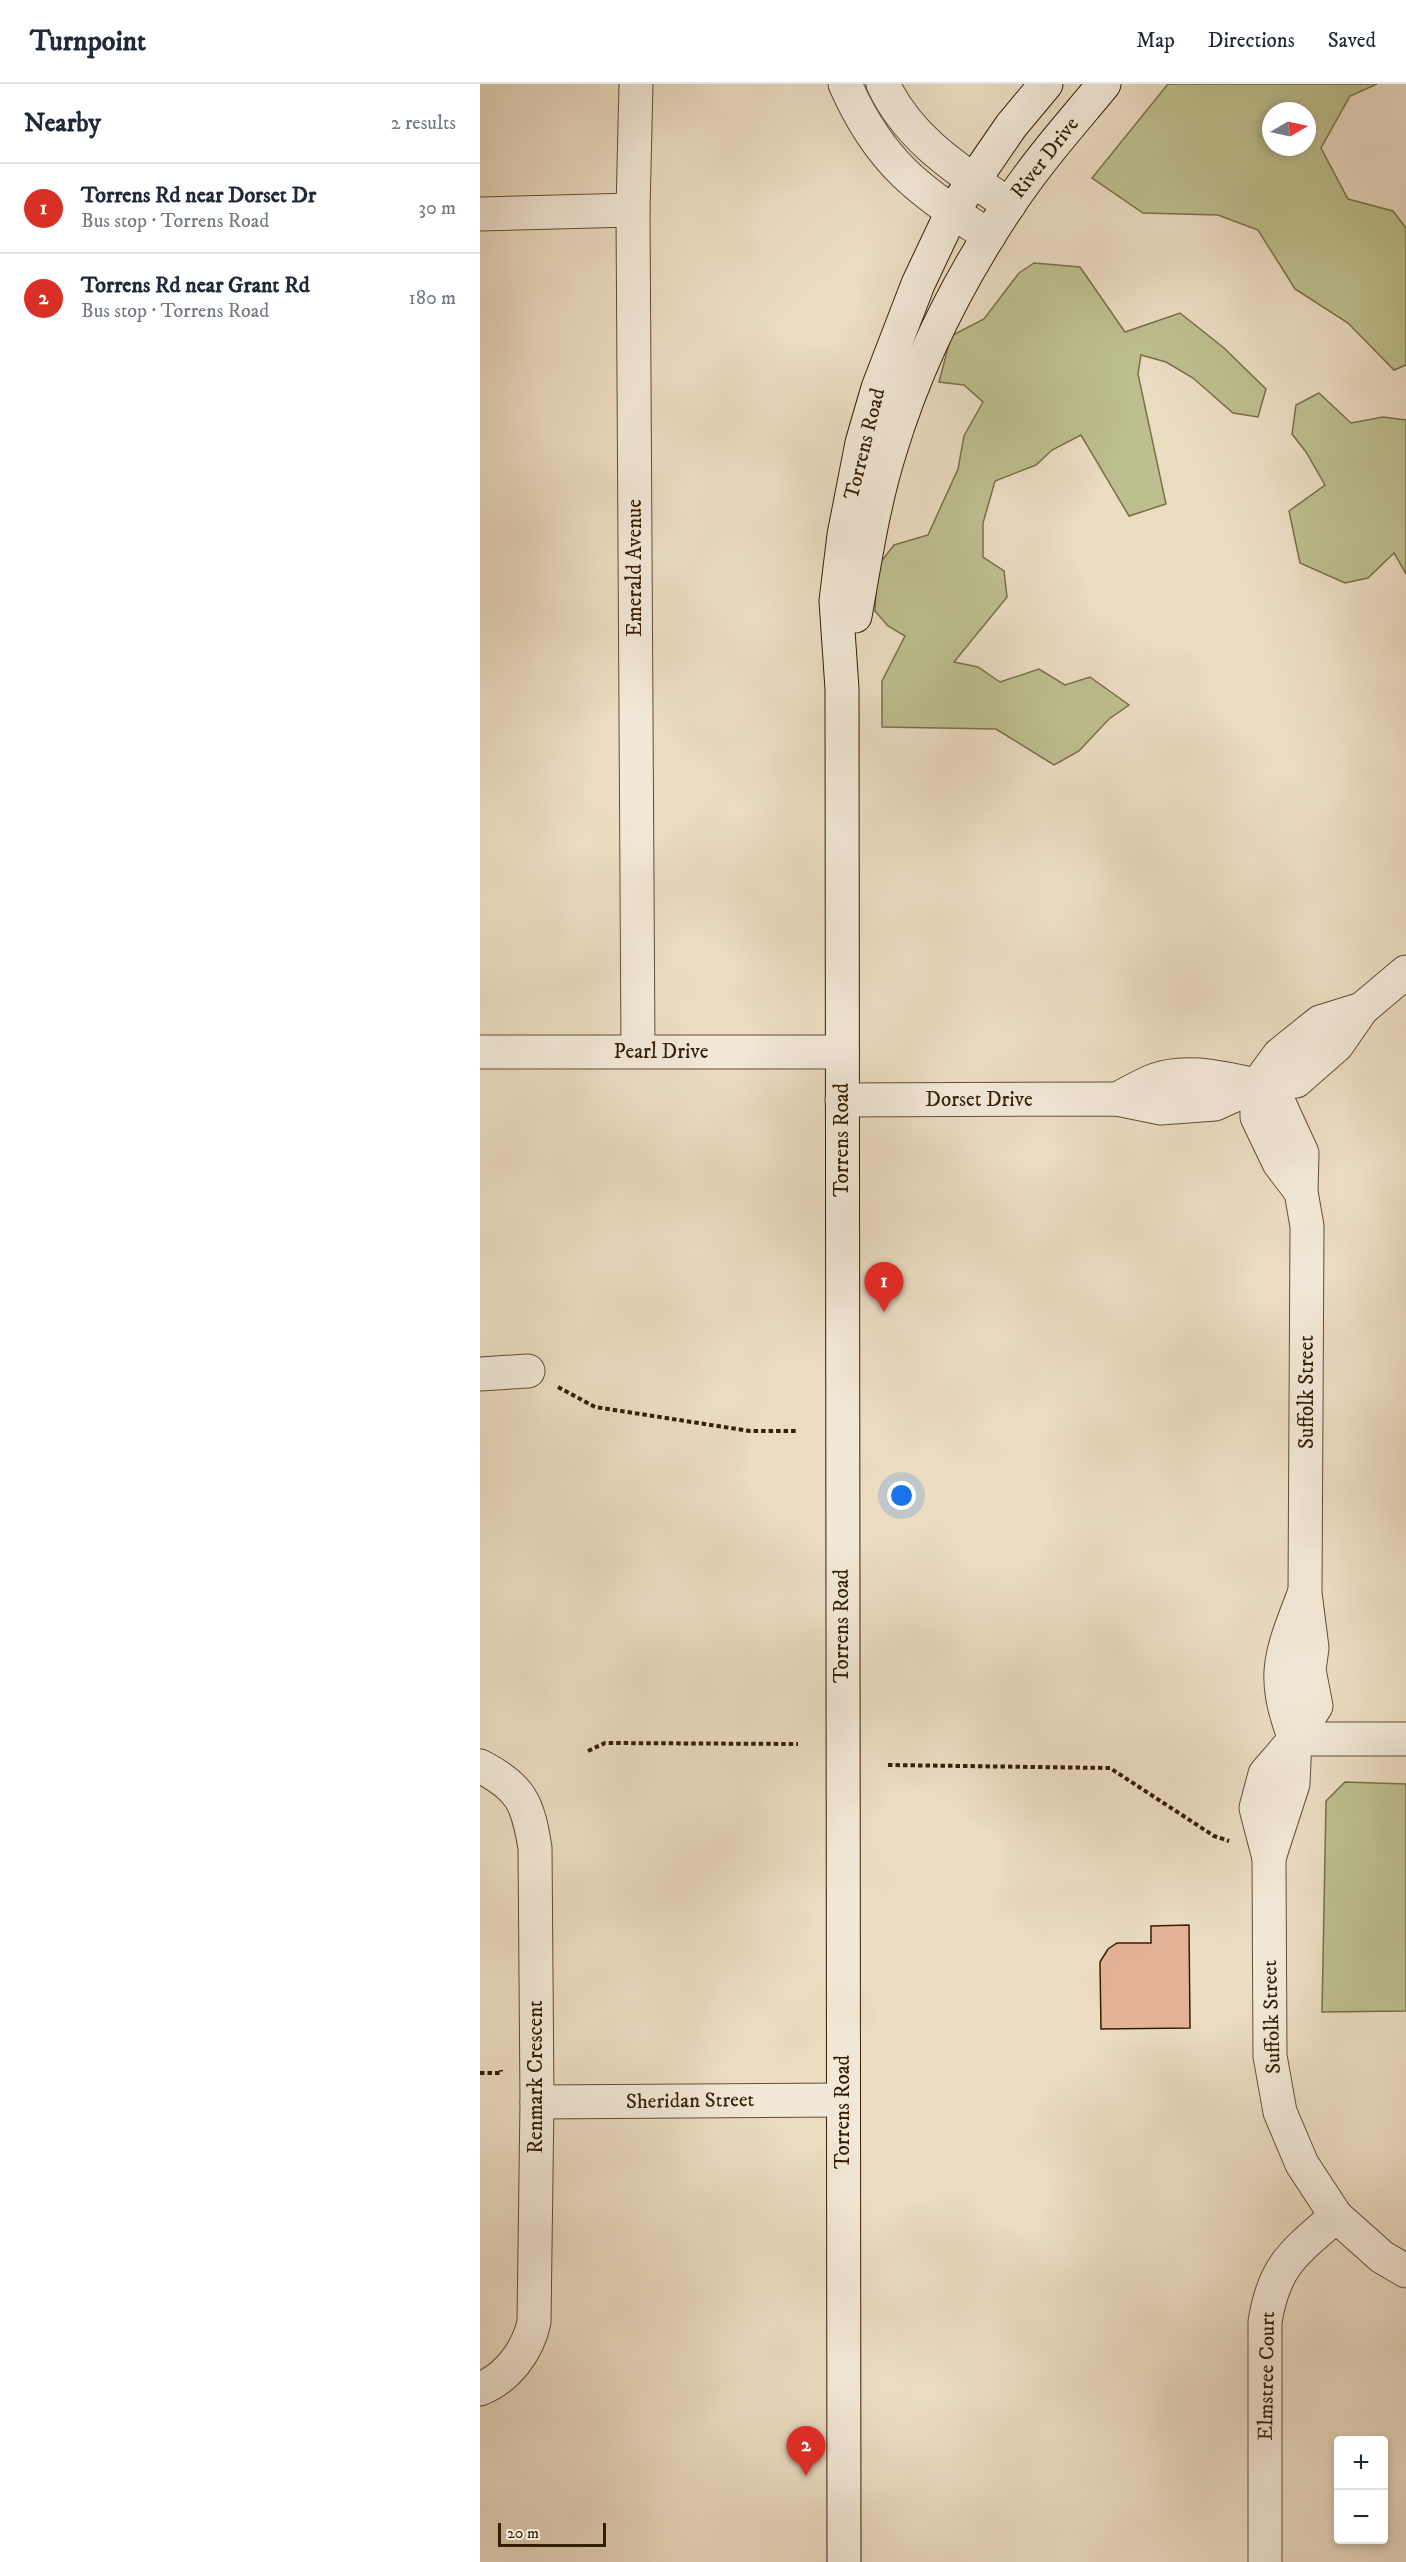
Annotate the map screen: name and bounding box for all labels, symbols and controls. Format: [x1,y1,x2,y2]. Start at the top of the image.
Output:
text: Turnpoint [30,24,146,59]
text: Map [1136,28,1175,54]
text: Directions [1208,28,1295,54]
text: Saved [1328,28,1376,54]
north arrow [1262,102,1316,156]
text: Nearby [24,107,101,140]
text: 2 results [391,111,456,136]
street label: River Drive [1005,112,1085,204]
text: Torrens Rd near Dorset Dr [81,182,316,209]
text: 1 [40,196,47,221]
text: 30 m [418,196,456,221]
text: Bus stop · Torrens Road [81,209,269,234]
text: Torrens Rd near Grant Rd [81,272,310,299]
text: 2 [39,286,48,311]
text: 180 m [409,286,456,311]
text: Bus stop · Torrens Road [81,299,269,324]
street label: Torrens Road [839,385,892,503]
street label: Emerald Avenue [622,499,648,637]
street label: Pearl Drive [614,1039,709,1065]
street label: Torrens Road [829,1082,855,1197]
street label: Dorset Drive [925,1087,1033,1113]
pin: 1 [864,1262,904,1312]
street label: Suffolk Street [1294,1335,1320,1449]
your location [887,1481,916,1510]
street label: Torrens Road [829,1568,855,1683]
street label: Suffolk Street [1257,1959,1287,2074]
street label: Renmark Crescent [523,2000,549,2154]
street label: Torrens Road [830,2054,856,2169]
street label: Sheridan Street [626,2087,755,2115]
street label: Elmstree Court [1253,2311,1281,2441]
pin: 2 [786,2426,826,2476]
map controls [1334,2436,1388,2544]
button: + [1334,2436,1388,2490]
button: − [1334,2490,1388,2544]
scale bar [498,2520,606,2548]
text: 20 m [507,2523,539,2543]

